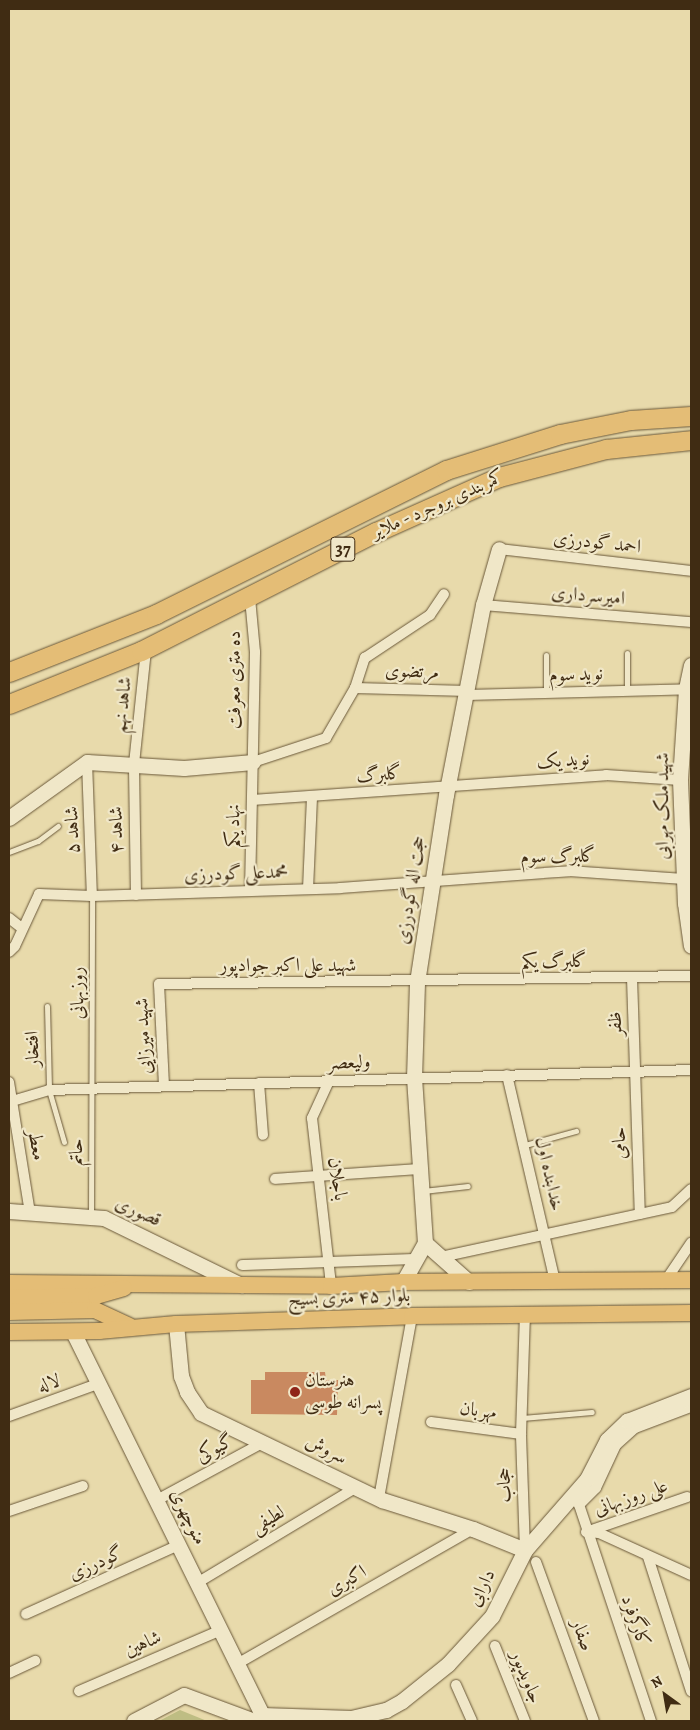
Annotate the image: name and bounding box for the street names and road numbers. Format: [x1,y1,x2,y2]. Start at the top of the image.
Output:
street label: کمربندی بروجرد - ملایر [368,465,508,545]
street label: احمد گودرزی [552,527,642,559]
road number: 37 [329,534,357,564]
street label: امیرسرداری [550,581,626,611]
street label: ده متری معرفت [224,631,246,729]
street label: مرتضوی [385,660,439,684]
street label: نوید سوم [549,663,603,687]
street label: شاهد نهم [109,676,137,734]
street label: نوید یک [536,748,590,774]
street label: شهید ملک مهرابی [652,752,674,860]
street label: گلبرگ [356,762,402,788]
street label: نهاد یکم [222,804,246,848]
street label: شاهد ۵ [61,806,85,854]
street label: شاهد ۴ [105,806,129,854]
street label: حجت اله گودرزی [391,834,431,946]
street label: گلبرگ سوم [520,845,596,869]
street label: محمدعلی گودرزی [184,861,288,887]
street label: گلبرگ یکم [521,950,587,974]
street label: شهید علی اکبر جوادپور [220,955,356,977]
street label: روزبهانی [66,966,90,1020]
street label: شهید میرزایی [131,997,157,1075]
street label: ظفر [604,1011,628,1037]
street label: افتخار [21,1030,45,1068]
street label: ولیعصر [327,1051,371,1075]
street label: حامی [608,1126,632,1160]
street label: معطر [22,1128,50,1162]
street label: خدابنده اول [529,1135,569,1213]
street label: حاتم [65,1138,89,1166]
street label: باجلان [322,1156,352,1202]
street label: قصوری [111,1192,165,1232]
street label: بلوار ۴۵ متری بسیج [287,1284,411,1312]
street label: لاله [35,1370,63,1398]
street label: مهربان [458,1397,498,1425]
street label: گیوکی [192,1429,238,1469]
street label: سروش [301,1430,351,1470]
street label: حجاب [493,1467,517,1503]
street label: علی روزبهانی [591,1475,671,1521]
street label: منوچهری [165,1485,211,1549]
street label: لطیفی [247,1501,289,1539]
street label: گودرزی [65,1542,127,1586]
street label: اکبری [323,1561,371,1601]
street label: دارابی [463,1566,501,1610]
street label: کارگرفرد [616,1592,654,1650]
street label: صفار [566,1616,598,1654]
street label: شاهین [121,1626,165,1662]
street label: جاویدپور [505,1647,547,1707]

